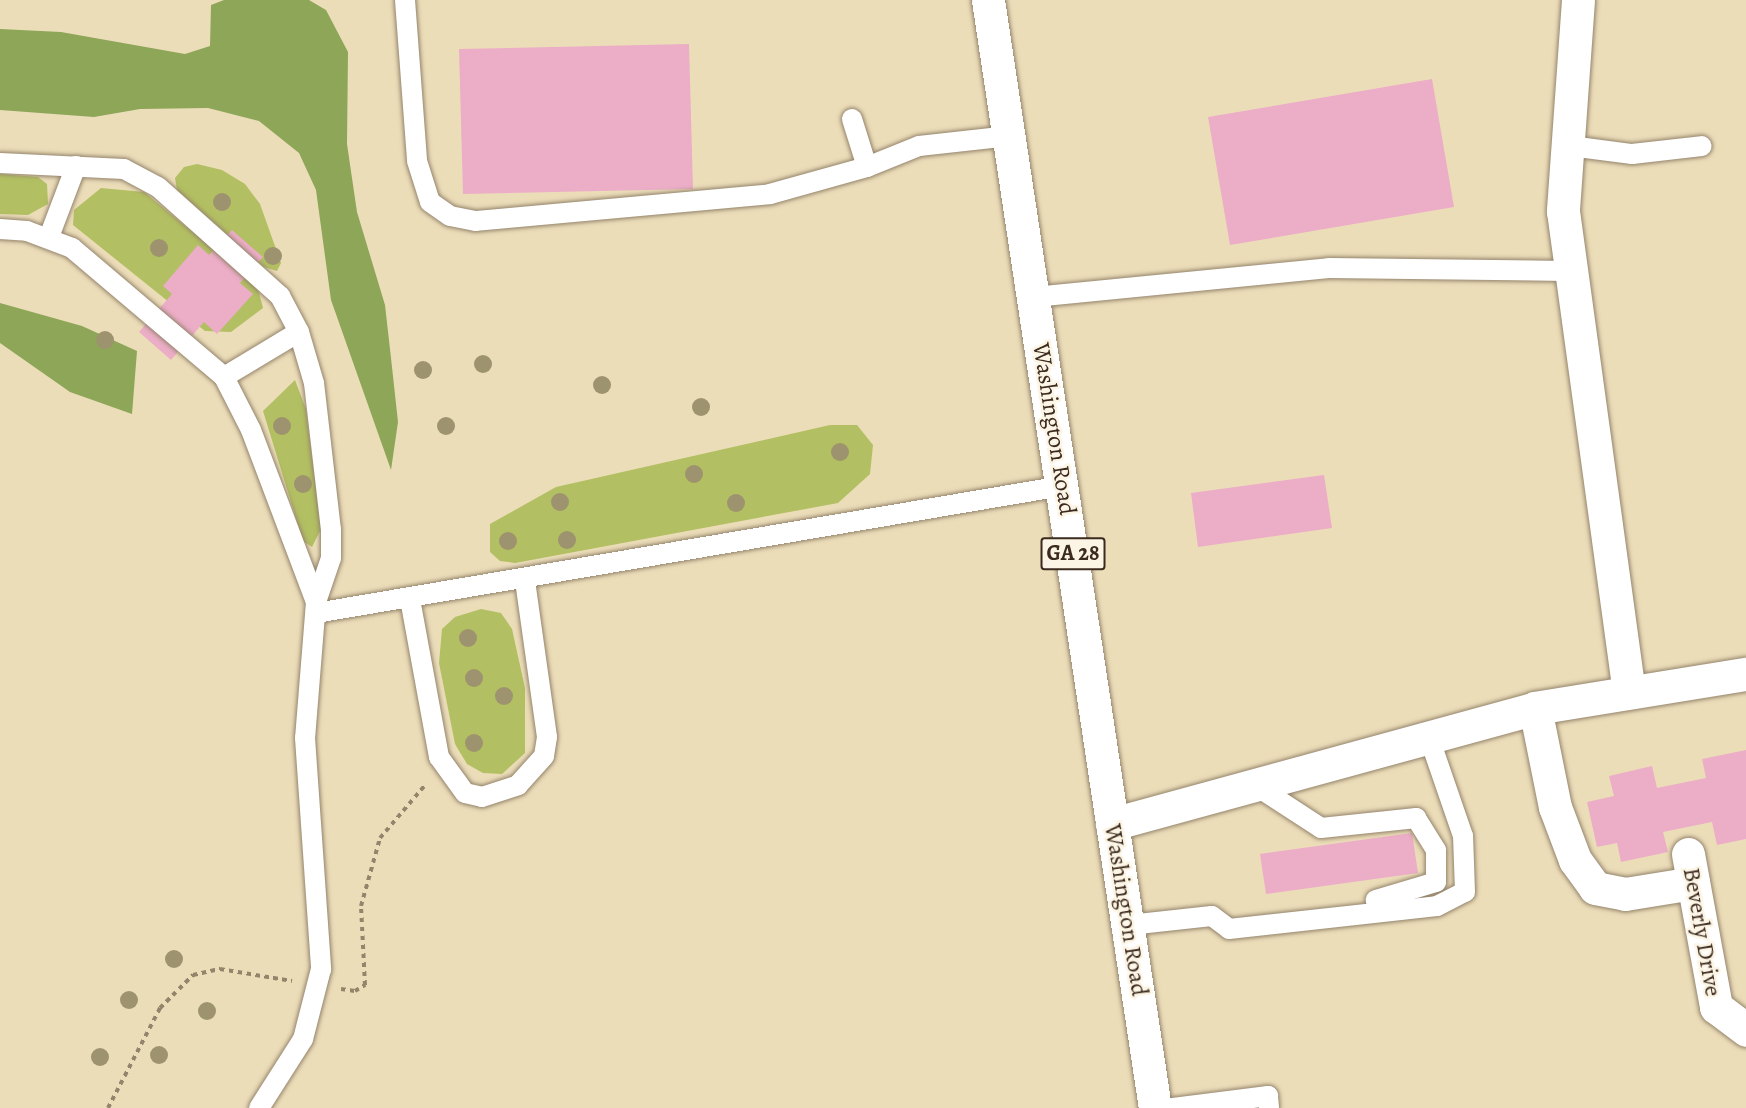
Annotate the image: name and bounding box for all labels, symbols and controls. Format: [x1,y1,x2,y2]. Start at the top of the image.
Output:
street label: Washington Road [1026,341,1082,517]
road number: GA 28 [1040,535,1106,573]
street label: Washington Road [1098,822,1154,998]
street label: Beverly Drive [1677,865,1727,999]

